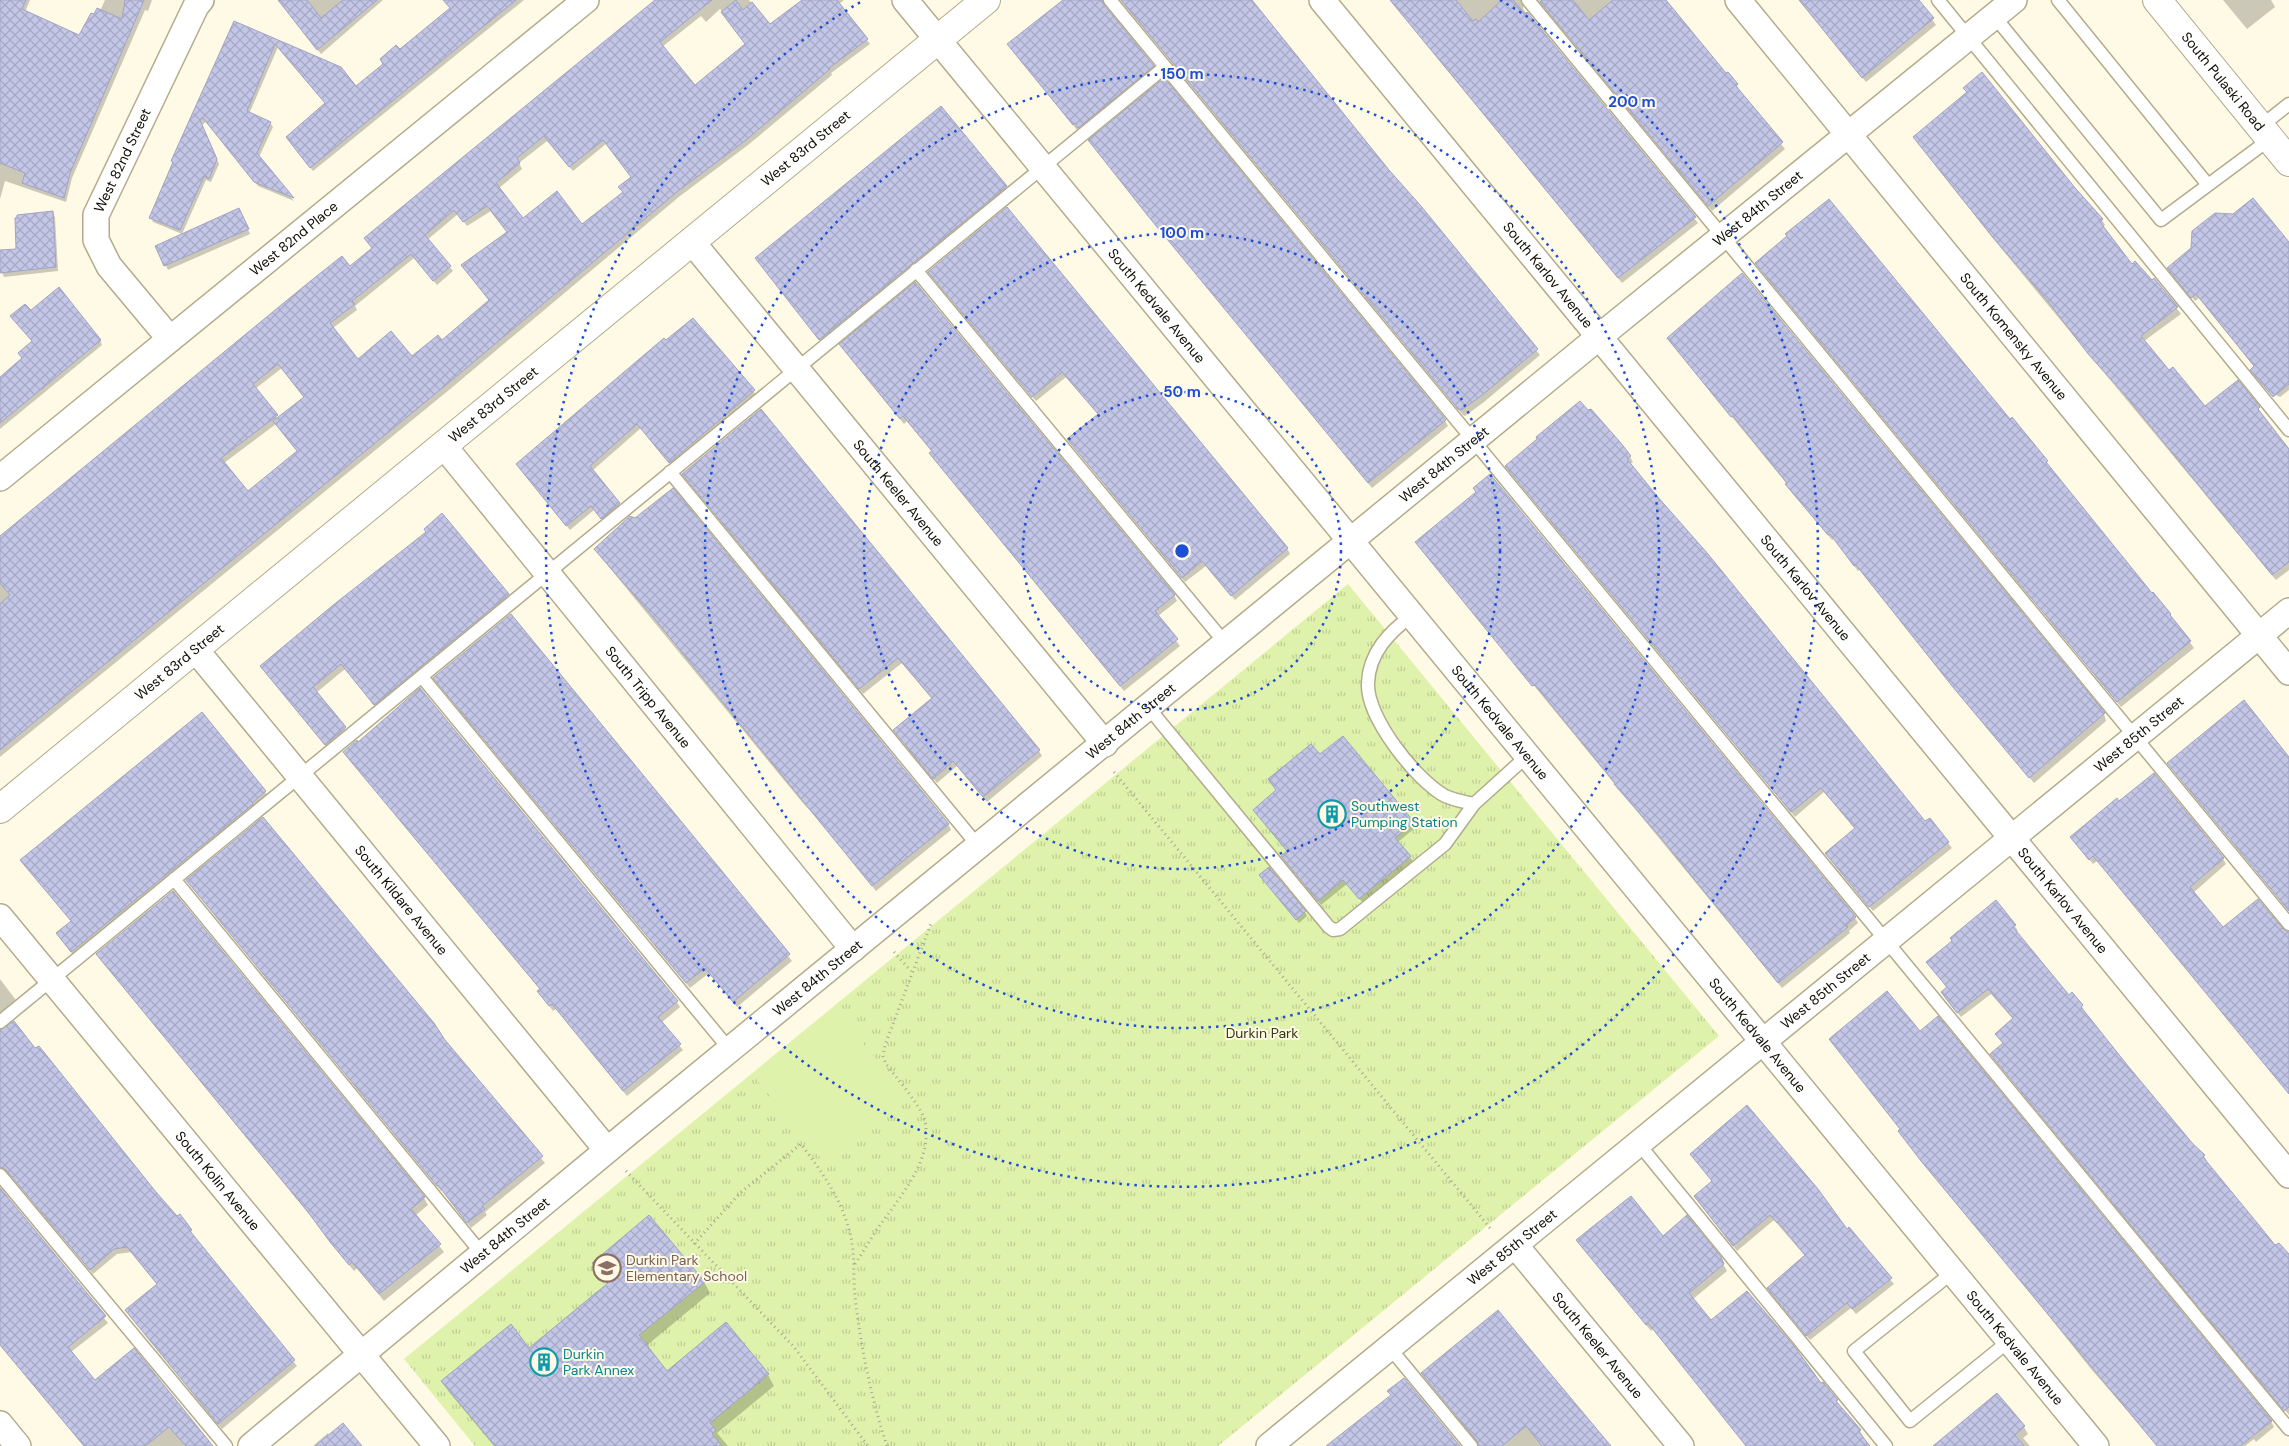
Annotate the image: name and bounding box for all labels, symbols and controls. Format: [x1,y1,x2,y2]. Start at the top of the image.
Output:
street label: South Pulaski Road [2178,28,2269,135]
text: 150 m [1161,64,1204,84]
text: 200 m [1608,92,1656,112]
street label: West 82nd Street [90,105,155,215]
street label: West 83rd Street [757,106,854,190]
street label: West 84th Street [1709,166,1806,250]
street label: West 82nd Place [246,197,341,280]
street label: South Karlov Avenue [1499,218,1597,332]
text: 100 m [1160,223,1204,243]
street label: South Kedvale Avenue [1104,245,1209,367]
street label: South Komensky Avenue [1956,269,2071,404]
street label: West 83rd Street [445,362,542,446]
text: 50 m [1163,382,1201,402]
street label: West 84th Street [1395,422,1492,506]
street label: South Keeler Avenue [849,436,948,550]
street label: South Karlov Avenue [1757,531,1855,644]
centre of rings [1173,542,1191,560]
street label: West 83rd Street [131,620,228,704]
street label: South Tripp Avenue [601,642,695,752]
street label: South Kedvale Avenue [1448,661,1553,784]
street label: West 84th Street [1082,679,1179,763]
street label: West 85th Street [2090,692,2187,776]
place label: Southwest Pumping Station [1351,797,1458,831]
building icon: Southwest Pumping Station [1317,799,1347,829]
street label: South Kildare Avenue [351,841,452,959]
street label: South Karlov Avenue [2014,844,2112,957]
street label: West 84th Street [769,936,866,1020]
street label: West 85th Street [1777,948,1874,1033]
street label: South Kedvale Avenue [1705,974,1810,1096]
park label: Durkin Park [1226,1024,1298,1042]
street label: South Kolin Avenue [171,1127,264,1234]
street label: West 84th Street [457,1193,553,1278]
street label: West 85th Street [1463,1205,1561,1289]
place label: Durkin Park Elementary School [626,1251,747,1285]
school or university icon: Durkin Park Elementary School [592,1253,622,1283]
street label: South Kedvale Avenue [1963,1287,2068,1409]
street label: South Keeler Avenue [1548,1288,1647,1402]
place label: Durkin Park Annex [563,1345,634,1379]
building icon: Durkin Park Annex [529,1347,559,1377]

